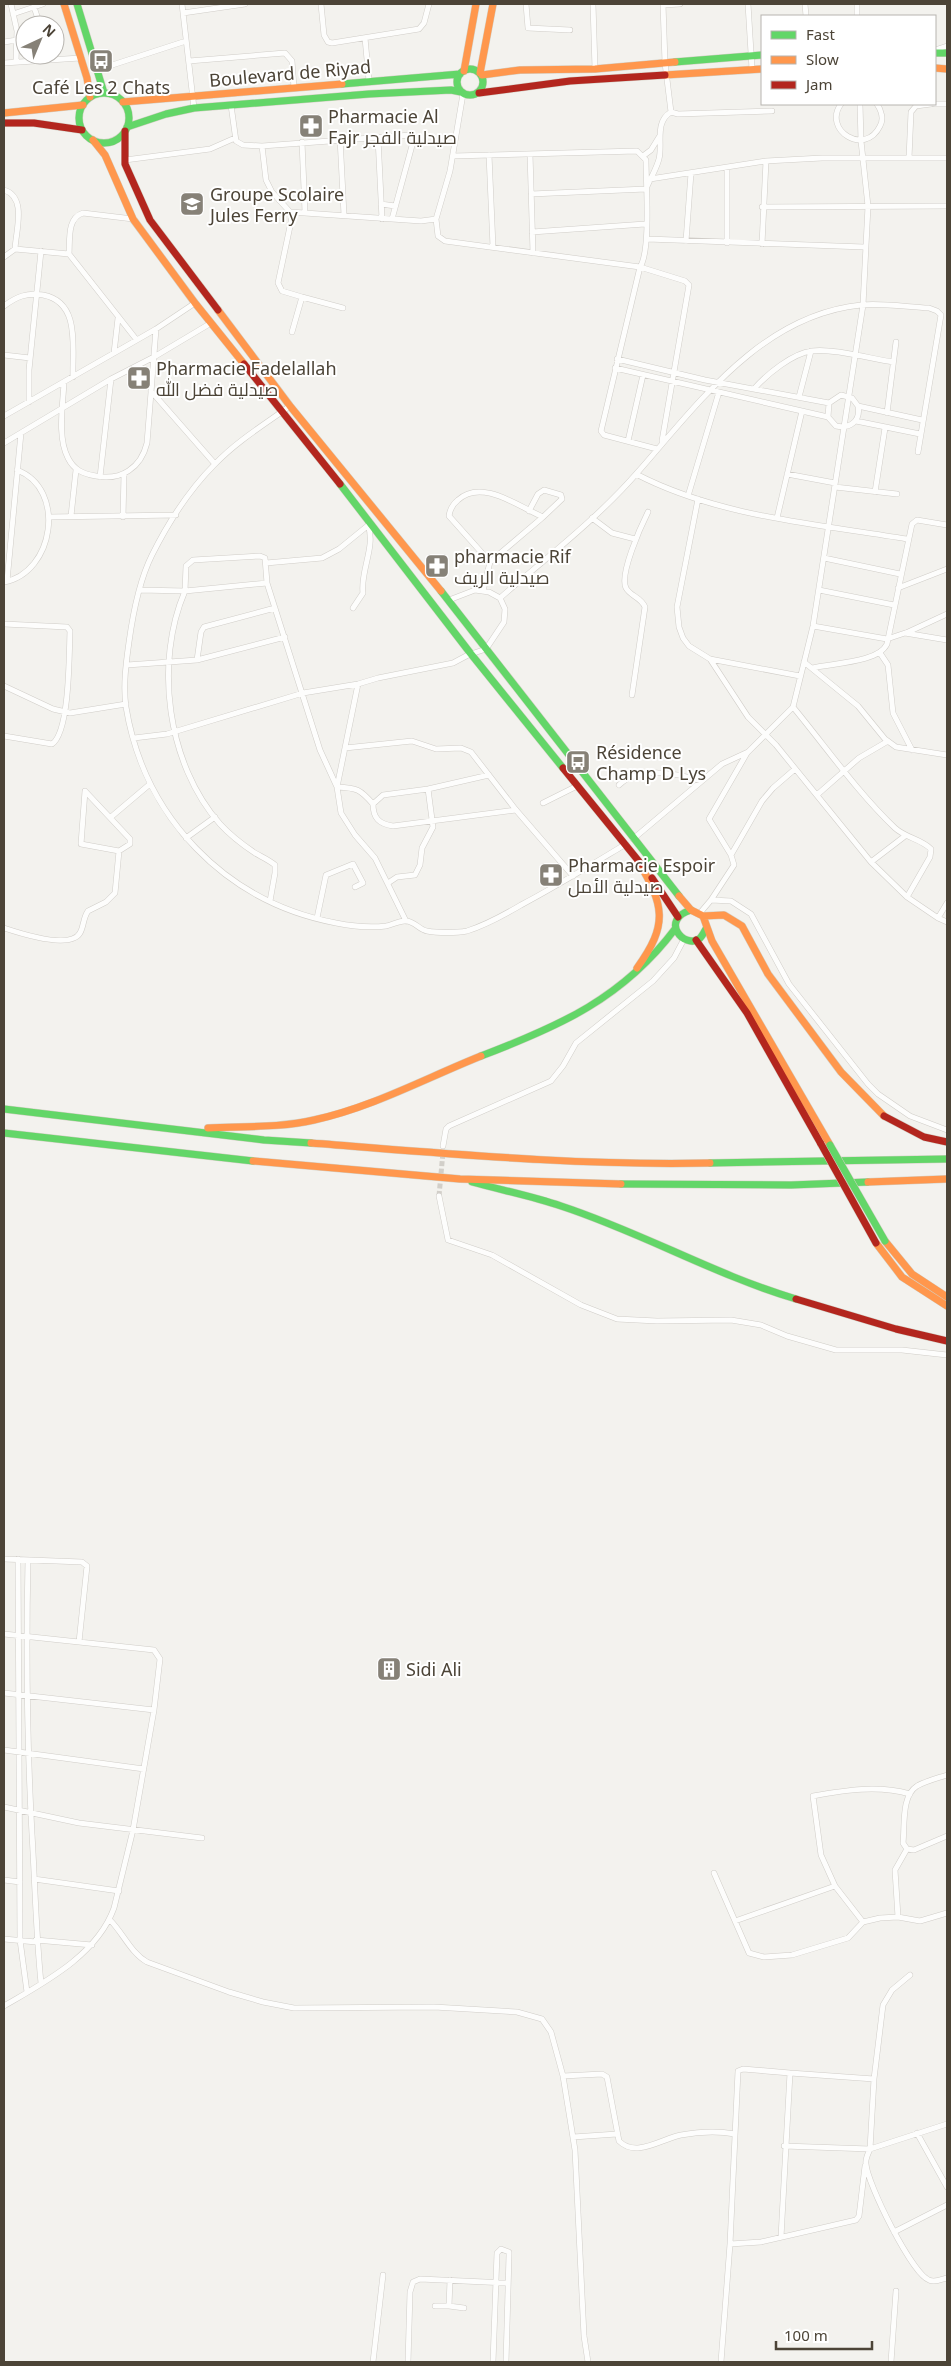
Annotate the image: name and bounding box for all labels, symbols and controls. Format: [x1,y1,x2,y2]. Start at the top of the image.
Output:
north arrow [15,15,65,65]
legend [761,15,936,105]
text: N [39,19,60,41]
text: Fast [806,24,835,44]
bus stop icon: Café Les 2 Chats [88,48,114,74]
text: Slow [806,49,839,69]
street label: Boulevard de Riyad [208,54,372,92]
text: Jam [804,74,833,94]
place label: Café Les 2 Chats [32,75,170,99]
place label: Pharmacie Al Fajr صيدلية الفجر [328,104,457,149]
pharmacy icon: Pharmacie Al Fajr صيدلية الفجر [298,113,324,139]
place label: Groupe Scolaire Jules Ferry [208,182,344,227]
school or university icon: Groupe Scolaire Jules Ferry [179,191,205,217]
place label: Pharmacie Fadelallah صيدلية فضل الله [156,356,337,401]
pharmacy icon: Pharmacie Fadelallah صيدلية فضل الله [126,365,152,391]
place label: pharmacie Rif صيدلية الريف [454,544,572,589]
pharmacy icon: pharmacie Rif صيدلية الريف [424,553,450,579]
place label: Résidence Champ D Lys [596,740,706,785]
bus stop icon: Résidence Champ D Lys [565,749,591,775]
place label: Pharmacie Espoir صيدلية الأمل [568,853,716,898]
pharmacy icon: Pharmacie Espoir صيدلية الأمل [538,862,564,888]
building icon: Sidi Ali [376,1656,402,1682]
place label: Sidi Ali [406,1657,462,1681]
scale bar [776,2318,872,2350]
text: 100 m [784,2325,828,2345]

